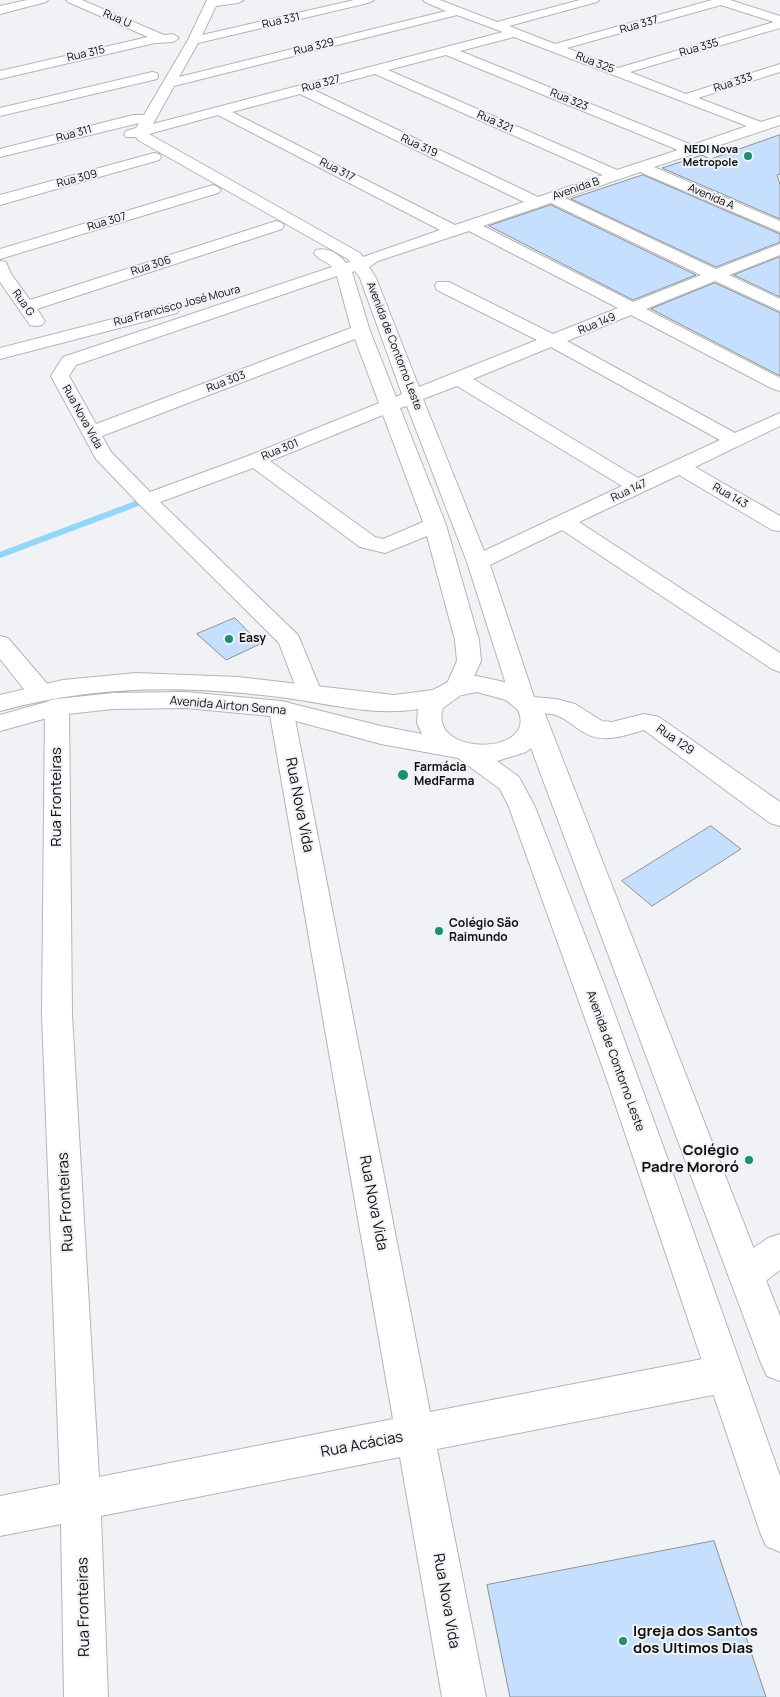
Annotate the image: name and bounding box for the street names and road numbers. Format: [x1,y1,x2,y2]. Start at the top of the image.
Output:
street label: Rua U [101,7,133,31]
street label: Rua 331 [261,10,301,32]
street label: Rua 337 [618,13,660,37]
street label: Rua 329 [293,36,335,58]
street label: Rua 335 [678,36,720,60]
street label: Rua 315 [66,43,106,65]
street label: Rua 325 [574,50,616,76]
street label: Rua 333 [712,71,754,95]
street label: Rua 327 [300,72,342,96]
street label: Rua 323 [548,86,590,114]
street label: Rua 321 [475,108,515,136]
street label: Rua 311 [55,123,93,145]
street label: Rua 319 [399,132,439,160]
street label: Rua 317 [317,156,357,184]
street label: Rua 309 [55,167,99,191]
street label: Avenida B [551,175,601,203]
street label: Avenida A [686,181,736,213]
street label: Rua 307 [86,210,128,234]
street label: Rua 306 [129,253,173,279]
street label: Avenida de Contorno Leste [363,280,425,412]
street label: Rua Francisco José Moura [112,283,242,329]
street label: Rua G [9,287,37,319]
street label: Rua 149 [576,311,618,337]
street label: Rua 303 [205,369,247,395]
street label: Rua Nova Vida [59,383,105,451]
street label: Rua 301 [260,437,300,463]
street label: Rua 147 [609,477,649,505]
street label: Rua 143 [710,481,750,511]
street label: Avenida Airton Senna [169,694,287,718]
street label: Rua 129 [653,722,697,758]
street label: Rua Fronteiras [48,747,66,847]
street label: Rua Nova Vida [281,756,317,854]
street label: Avenida de Contorno Leste [583,989,647,1133]
street label: Rua Fronteiras [54,1152,78,1252]
street label: Rua Nova Vida [355,1154,391,1252]
street label: Rua Acácias [319,1428,405,1462]
street label: Rua Nova Vida [429,1552,463,1650]
street label: Rua Fronteiras [74,1557,94,1657]

